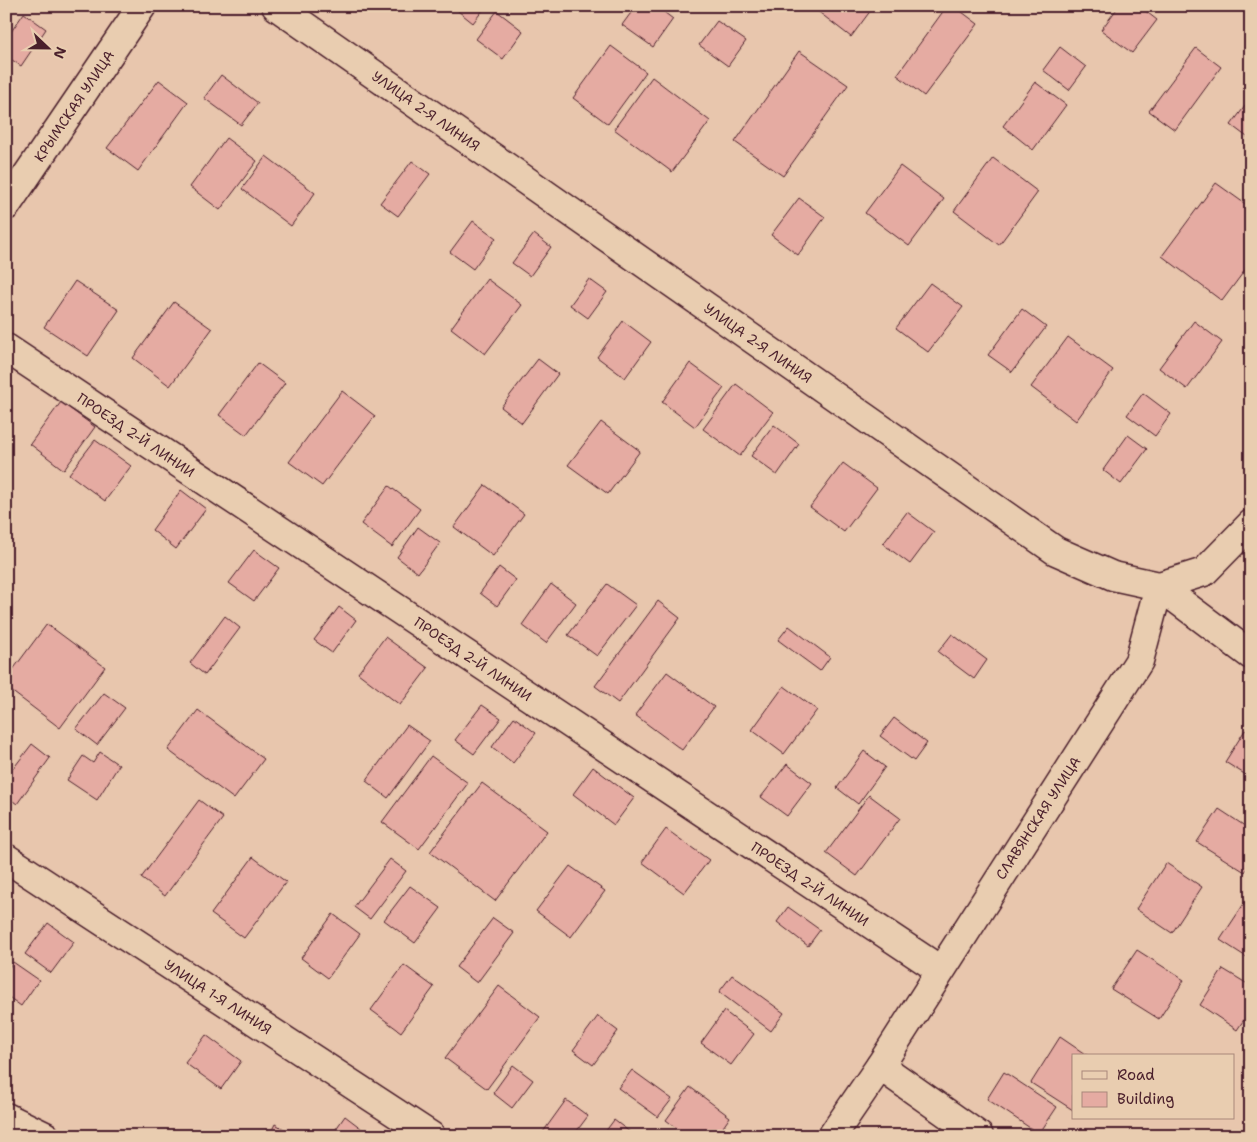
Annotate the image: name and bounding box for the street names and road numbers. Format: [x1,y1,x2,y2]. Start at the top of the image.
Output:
street label: КРЫМСКАЯ УЛИЦА [30,47,118,165]
street label: УЛИЦА 2-Я ЛИНИЯ [369,67,483,155]
street label: УЛИЦА 2-Я ЛИНИЯ [701,299,815,387]
street label: ПРОЕЗД 2-Й ЛИНИИ [74,389,198,481]
street label: ПРОЕЗД 2-Й ЛИНИИ [411,613,535,705]
street label: СЛАВЯНСКАЯ УЛИЦА [991,753,1085,883]
street label: ПРОЕЗД 2-Й ЛИНИИ [748,838,872,930]
street label: УЛИЦА 1-Я ЛИНИЯ [161,956,275,1038]

